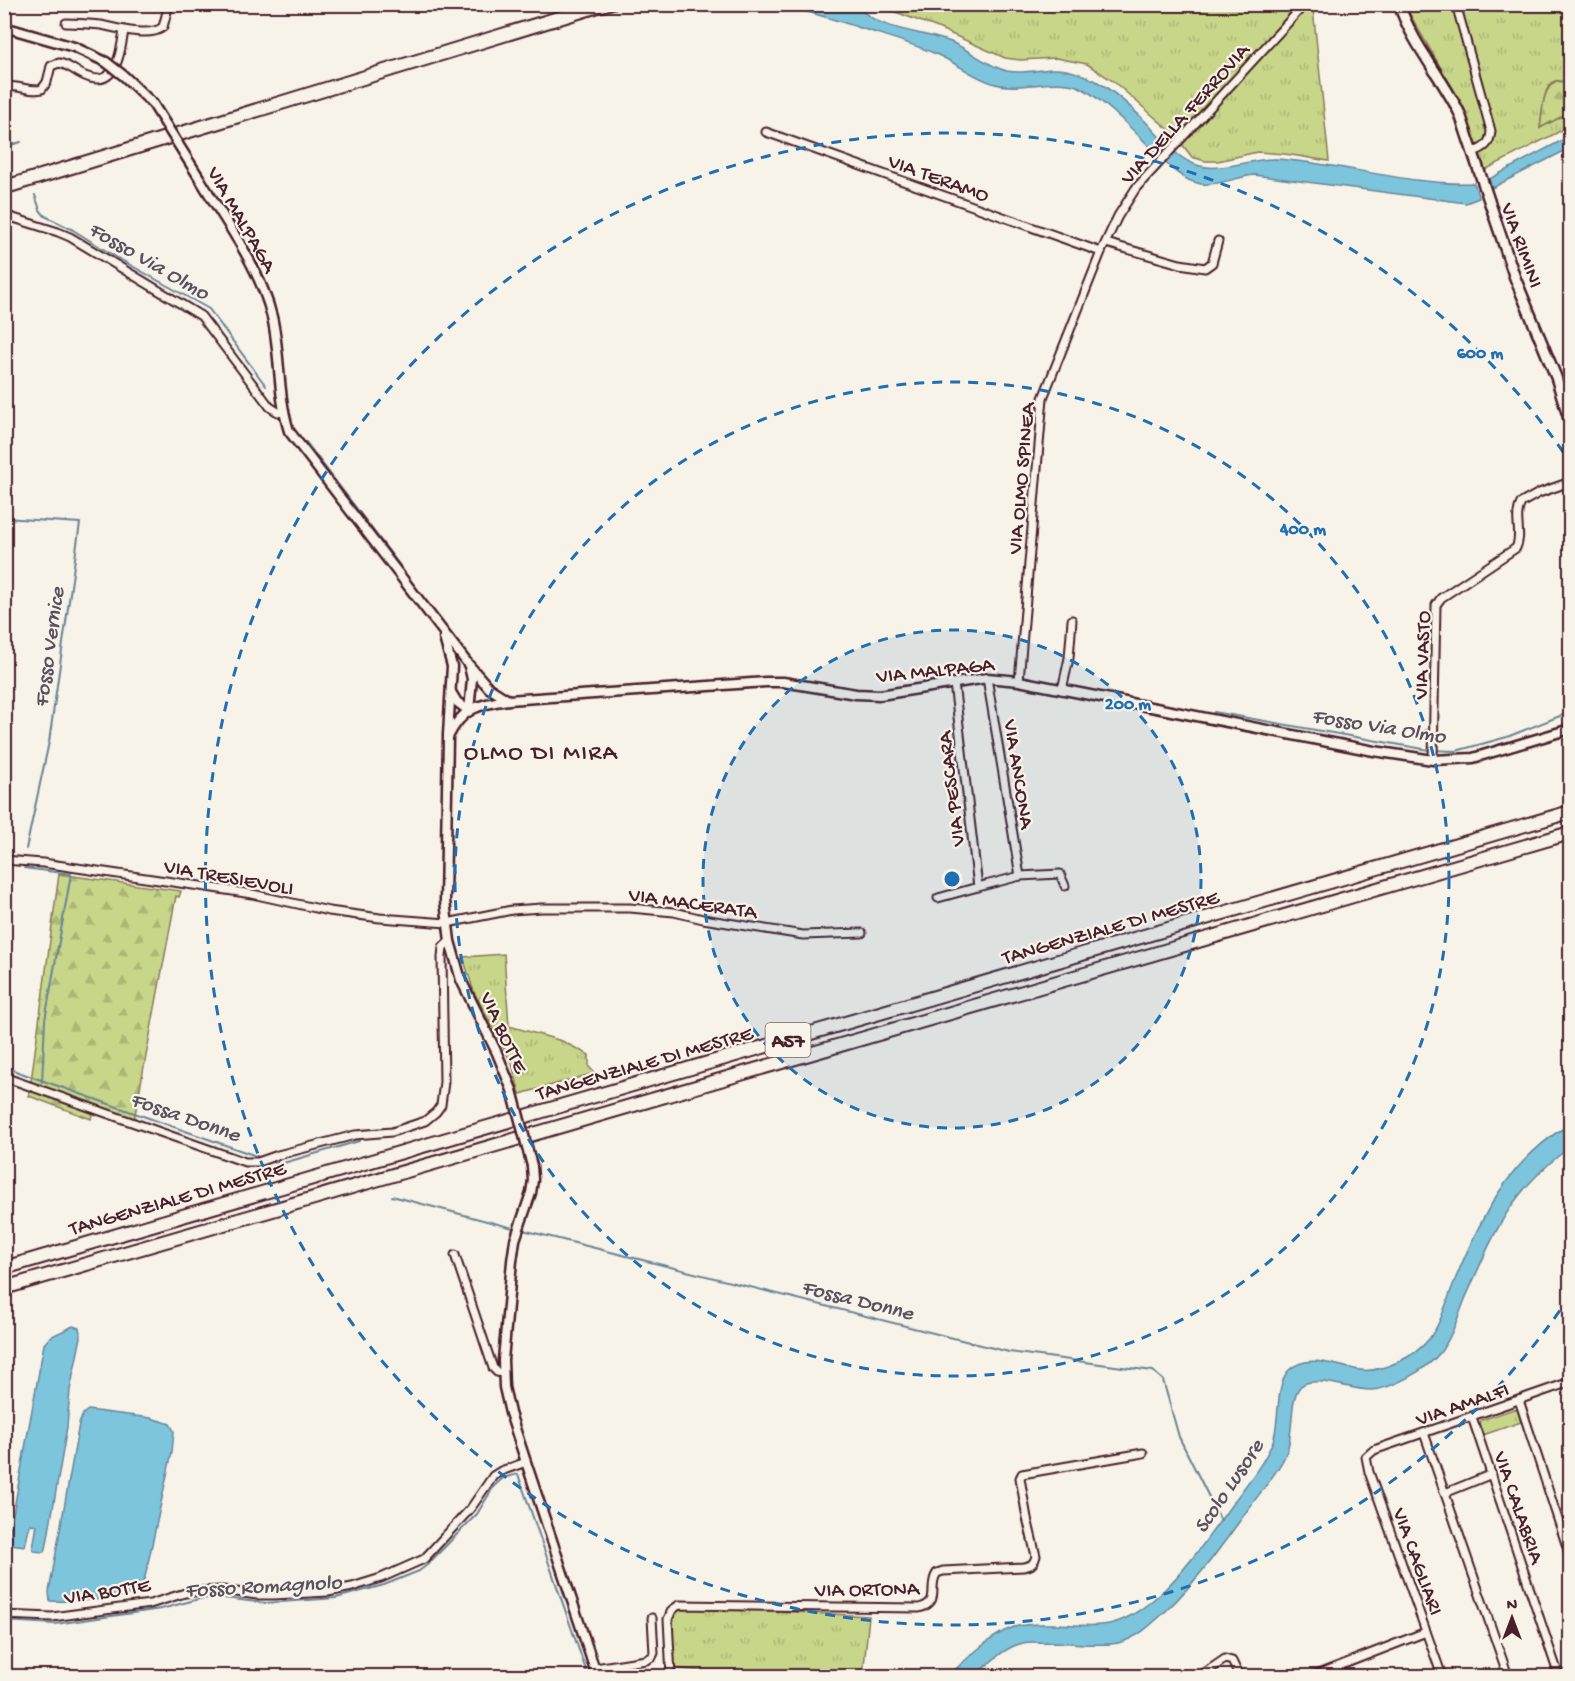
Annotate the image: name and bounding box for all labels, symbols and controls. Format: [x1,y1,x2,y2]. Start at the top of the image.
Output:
street label: VIA DELLA FERROVIA [1116,38,1258,192]
street label: VIA TERAMO [883,150,992,210]
street label: VIA MALPAGA [199,162,281,280]
street label: VIA RIMINI [1492,199,1547,292]
water label: Fosso Via Olmo [83,217,214,308]
text: 600 m [1457,344,1504,365]
street label: VIA OLMO SPINEA [1004,400,1043,556]
text: 400 m [1279,520,1326,541]
water label: Fosso Vernice [30,584,72,709]
street label: VIA VASTO [1410,610,1439,701]
street label: VIA MALPAGA [874,654,997,691]
text: 200 m [1105,695,1151,716]
water label: Fosso Via Olmo [1310,705,1449,752]
street label: VIA ANCONA [995,717,1038,833]
street label: VIA PESCARA [934,728,973,848]
district label: OLMO DI MIRA [464,740,618,769]
street label: VIA TRESIEVOLI [161,856,295,903]
centre of rings [942,869,962,889]
street label: VIA MACERATA [626,884,760,927]
street label: TANGENZIALE DI MESTRE [999,886,1223,973]
street label: VIA BOTTE [472,988,532,1079]
street label: TANGENZIALE DI MESTRE [533,1022,757,1109]
road number: A57 [766,1023,810,1057]
water label: Fossa Donne [126,1088,245,1150]
street label: TANGENZIALE DI MESTRE [66,1157,290,1244]
water label: Fossa Donne [798,1275,917,1329]
street label: VIA AMALFI [1412,1379,1513,1434]
water label: Scolo Lusore [1189,1434,1272,1539]
street label: VIA CALABRIA [1485,1448,1548,1569]
street label: VIA CAGLIARI [1384,1504,1447,1619]
water label: Fosso Romagnolo [184,1571,344,1605]
street label: VIA BOTTE [62,1574,153,1613]
street label: VIA ORTONA [814,1578,921,1605]
north arrow [1482,1588,1542,1648]
text: N [1507,1597,1518,1616]

